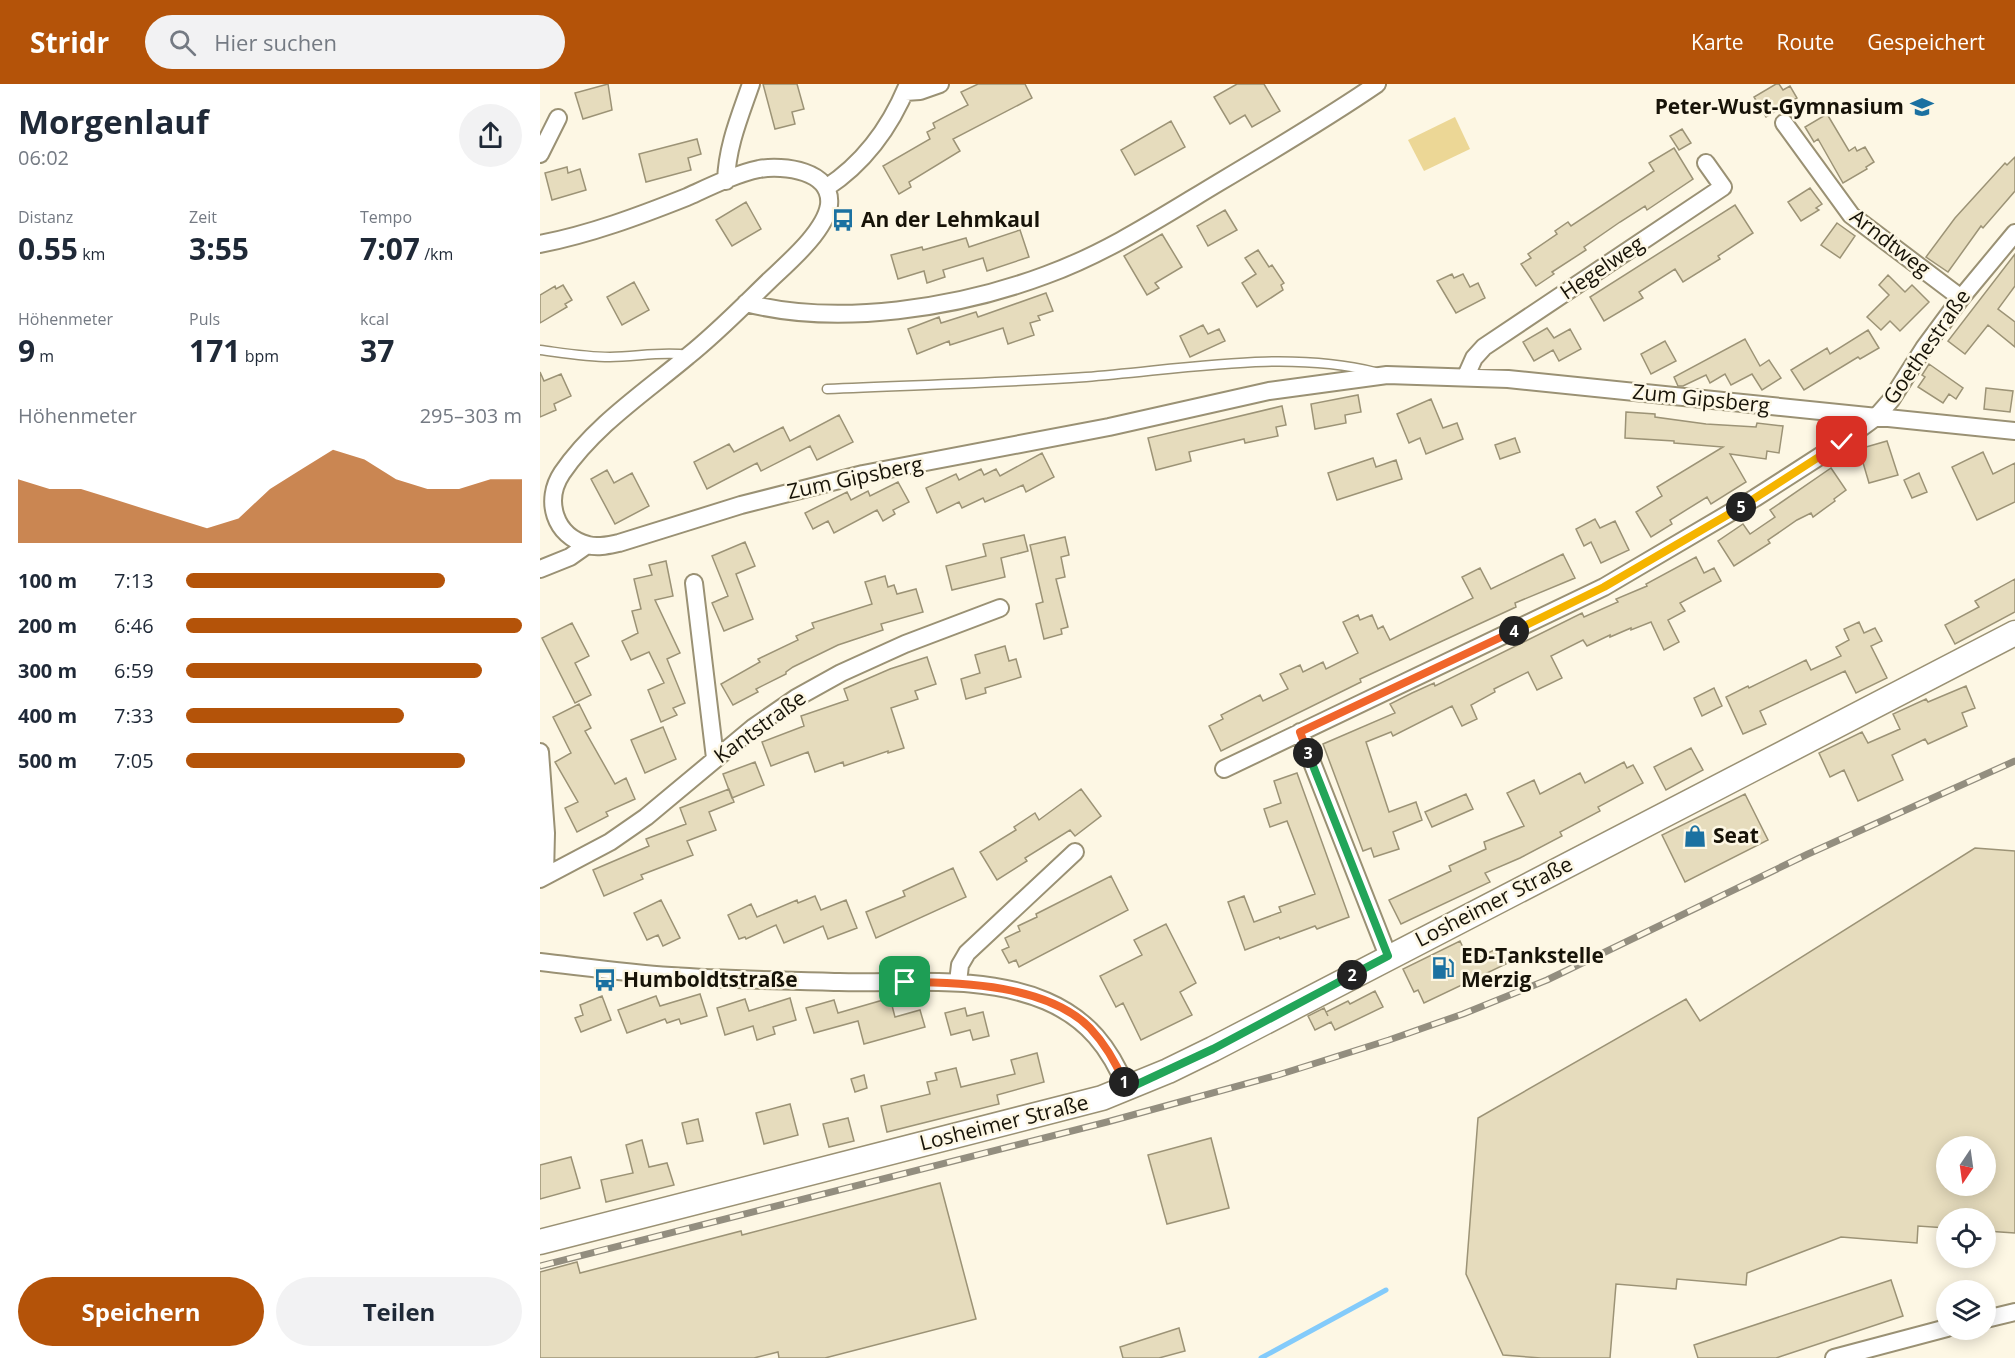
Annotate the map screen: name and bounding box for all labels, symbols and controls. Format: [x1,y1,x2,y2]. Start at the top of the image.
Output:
search box [145,15,565,69]
text: Stridr [30,23,109,61]
icon: search [166,26,199,59]
text: Hier suchen [214,27,337,57]
text: Karte [1691,28,1743,56]
text: Route [1776,28,1834,56]
text: Gespeichert [1867,28,1985,56]
place label: Peter-Wust-Gymnasium [1655,92,1904,120]
school or university icon: Peter-Wust-Gymnasium [1909,94,1935,120]
text: Morgenlauf [18,99,209,144]
button: share [459,104,522,167]
text: 06:02 [18,144,69,171]
street label: Arndtweg [1845,202,1936,282]
place label: An der Lehmkaul [861,205,1040,233]
text: Distanz [18,206,73,228]
text: Zeit [189,206,217,228]
text: Tempo [360,206,412,228]
bus stop icon: An der Lehmkaul [830,207,856,233]
text: 0.55 [18,228,78,269]
text: 3:55 [189,228,249,269]
text: 7:07 [360,228,420,269]
street label: Hegelweg [1554,229,1649,305]
text: km [78,243,105,265]
text: /km [420,243,453,265]
street label: Goethestraße [1876,283,1976,410]
text: Höhenmeter [18,308,113,330]
text: Puls [189,308,220,330]
text: kcal [360,308,389,330]
text: 9 [18,330,35,371]
text: 171 [189,330,240,371]
text: 37 [360,330,394,371]
text: m [35,345,54,367]
text: bpm [240,345,279,367]
street label: Zum Gipsberg [1631,377,1771,419]
text: Höhenmeter [18,402,137,429]
text: 295–303 m [420,402,522,429]
pin [1816,416,1867,467]
icon: check [1825,425,1858,458]
street label: Zum Gipsberg [784,449,925,505]
pin: 5 [1726,492,1756,522]
text: 5 [1736,496,1746,518]
text: 100 m [18,567,77,594]
text: 7:13 [114,567,154,594]
text: 200 m [18,612,77,639]
text: 6:46 [114,612,154,639]
pin: 4 [1499,616,1529,646]
text: 4 [1509,620,1519,642]
text: 300 m [18,657,77,684]
text: 6:59 [114,657,154,684]
street label: Kantstraße [708,683,811,769]
text: 400 m [18,702,77,729]
text: 7:33 [114,702,154,729]
pin: 3 [1293,738,1323,768]
text: 3 [1303,742,1313,764]
text: 500 m [18,747,77,774]
text: 7:05 [114,747,154,774]
place label: Seat [1713,821,1759,849]
shop icon: Seat [1682,823,1708,849]
street label: Losheimer Straße [1410,849,1577,953]
place label: ED-Tankstelle Merzig [1461,941,1604,993]
fuel station icon: ED-Tankstelle Merzig [1430,955,1456,981]
pin [879,956,930,1007]
pin: 2 [1337,960,1367,990]
text: 2 [1347,964,1357,986]
place label: Humboldtstraße [623,965,798,993]
icon: arrive [888,965,921,998]
bus stop icon: Humboldtstraße [592,967,618,993]
pin: 1 [1109,1067,1139,1097]
text: 1 [1119,1071,1129,1093]
street label: Losheimer Straße [916,1088,1091,1157]
north arrow [1936,1136,1996,1196]
map controls [1936,1136,1996,1340]
button: locate [1936,1208,1996,1268]
button: Speichern [18,1277,264,1346]
button: Teilen [276,1277,522,1346]
button: layers [1936,1280,1996,1340]

